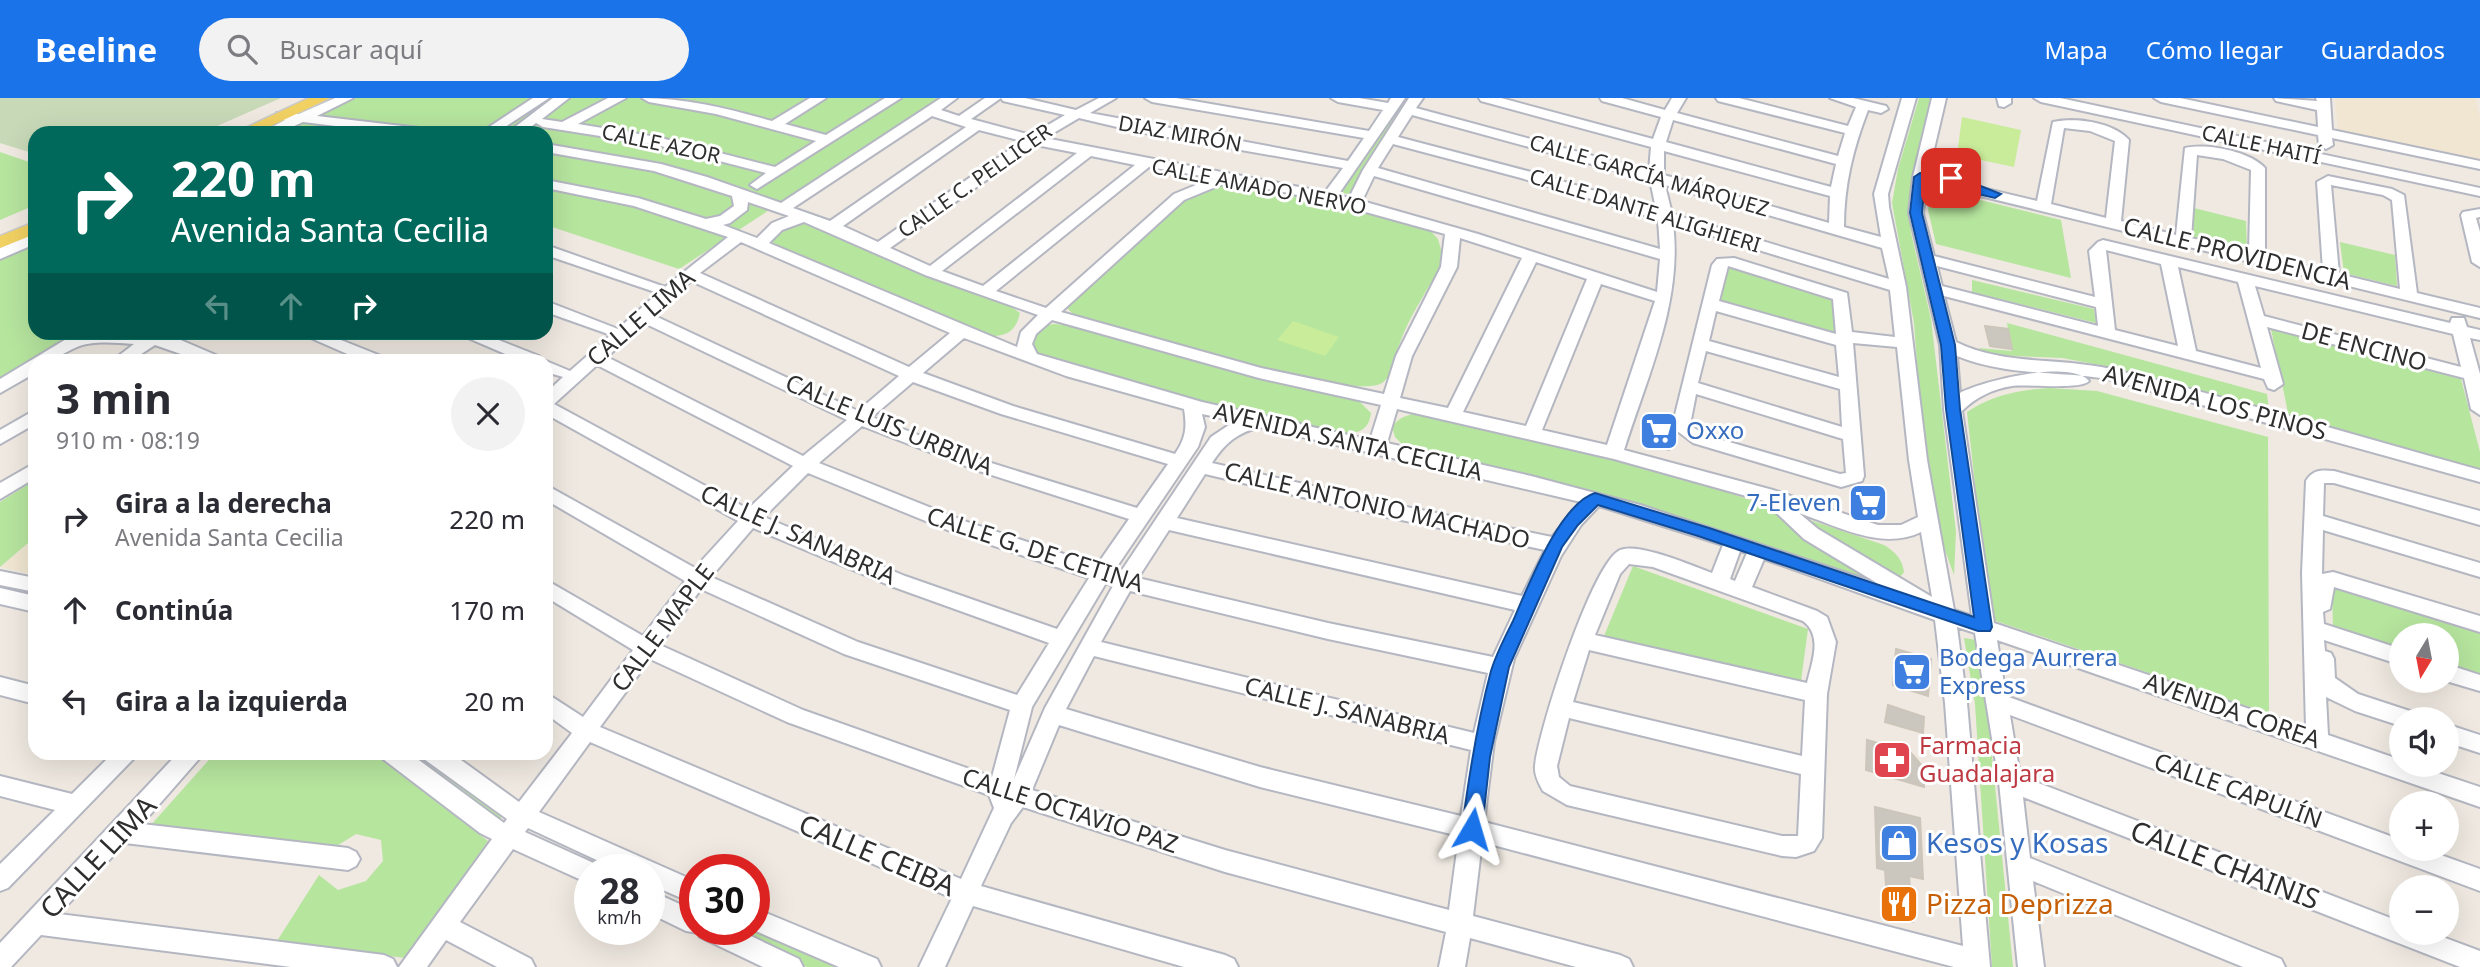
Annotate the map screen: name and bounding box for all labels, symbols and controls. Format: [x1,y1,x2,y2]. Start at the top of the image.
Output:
search box [199,18,689,81]
text: Beeline [35,27,157,72]
icon: search [223,30,261,68]
text: Buscar aquí [279,31,423,67]
text: Mapa [2044,33,2108,66]
text: Cómo llegar [2146,33,2283,66]
text: Guardados [2321,33,2445,66]
street label: DIAZ MIRÓN [1116,108,1244,158]
street label: CALLE AZOR [599,117,723,169]
street label: CALLE C. PELLICER [892,117,1057,244]
street label: CALLE HAITÍ [2199,118,2323,170]
street label: CALLE GARCÍA MÁRQUEZ [1526,127,1772,223]
text: 220 m [171,145,316,211]
pin [1921,148,1981,208]
street label: CALLE AMADO NERVO [1149,151,1369,221]
icon: right [56,154,147,245]
icon: arrive [1932,159,1970,197]
street label: CALLE DANTE ALIGHIERI [1526,162,1764,259]
text: Avenida Santa Cecilia [171,208,489,251]
street label: CALLE PROVIDENCIA [2120,208,2355,297]
street label: CALLE LIMA [579,260,702,373]
icon: left [199,287,237,325]
icon: ahead [272,287,310,325]
icon: right [345,287,383,325]
street label: DE ENCINO [2298,313,2431,378]
street label: AVENIDA LOS PINOS [2100,356,2331,447]
street label: CALLE LUIS URBINA [781,365,999,483]
text: 3 min [56,369,172,426]
button: close [451,377,525,451]
street label: AVENIDA SANTA CECILIA [1211,394,1487,488]
supermarket icon: Oxxo [1638,410,1680,452]
place label: Oxxo [1686,413,1744,446]
text: 910 m · 08:19 [56,424,200,456]
street label: CALLE ANTONIO MACHADO [1221,453,1534,556]
street label: CALLE J. SANABRIA [696,476,902,592]
supermarket icon: 7-Eleven [1847,482,1889,524]
text: Gira a la derecha [115,485,332,521]
place label: 7-Eleven [1746,485,1841,518]
street label: CALLE G. DE CETINA [923,498,1149,599]
icon: right [56,500,94,538]
text: 220 m [449,501,525,537]
text: Avenida Santa Cecilia [115,521,344,553]
street label: CALLE MAPLE [603,556,721,698]
icon: ahead [56,591,94,629]
text: Continúa [115,592,233,628]
text: 170 m [449,592,525,628]
north arrow [2389,623,2459,693]
map controls [2389,623,2459,945]
place label: Bodega Aurrera Express [1939,640,2118,701]
supermarket icon: Bodega Aurrera Express [1891,651,1933,693]
street label: AVENIDA COREA [2140,664,2326,755]
street label: CALLE J. SANABRIA [1241,668,1454,751]
icon: left [56,682,94,720]
text: Gira a la izquierda [115,683,348,719]
text: 20 m [464,683,525,719]
button: sound [2389,707,2459,777]
place label: Farmacia Guadalajara [1919,728,2055,789]
pharmacy icon: Farmacia Guadalajara [1871,739,1913,781]
street label: CALLE CAPULÍN [2150,744,2327,835]
street label: CALLE OCTAVIO PAZ [958,759,1183,860]
street label: CALLE LIMA [30,787,164,926]
button: + [2389,791,2459,861]
position arrow [1435,792,1509,866]
street label: CALLE CEIBA [793,804,962,904]
street label: CALLE CHAINIS [2125,811,2325,918]
shop icon: Kesos y Kosas [1878,822,1920,864]
place label: Kesos y Kosas [1926,823,2109,861]
speed limit sign: 30 [679,854,770,945]
text: 28 [599,867,640,914]
button: − [2389,875,2459,945]
restaurant icon: Pizza Deprizza [1878,883,1920,925]
place label: Pizza Deprizza [1926,884,2114,922]
text: km/h [597,905,642,929]

